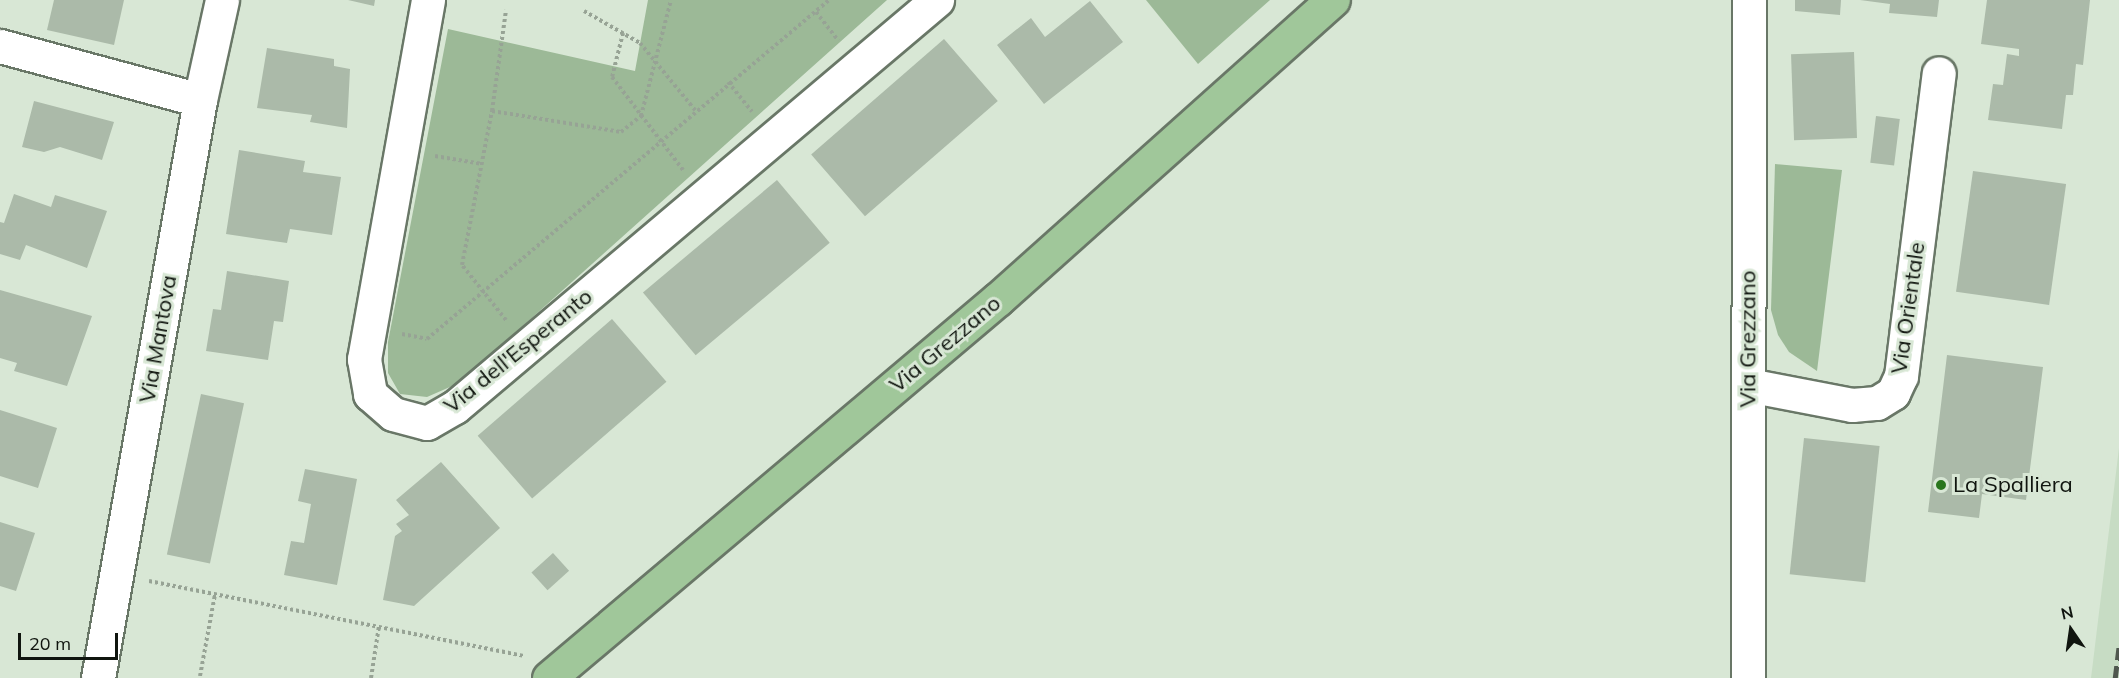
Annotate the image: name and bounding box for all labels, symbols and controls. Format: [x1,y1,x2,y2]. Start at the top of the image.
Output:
street label: Via Orientale [1886,240,1930,376]
street label: Via Grezzano [1735,271,1761,407]
street label: Via Mantova [134,273,182,405]
street label: Via dell'Esperanto [439,283,597,419]
street label: Via Grezzano [884,290,1006,398]
place label: La Spalliera [1953,472,2073,498]
marker: La Spalliera [1934,478,1948,492]
north arrow [2041,600,2101,660]
text: N [2059,601,2075,624]
scale bar [21,621,122,659]
text: 20 m [29,632,71,655]

